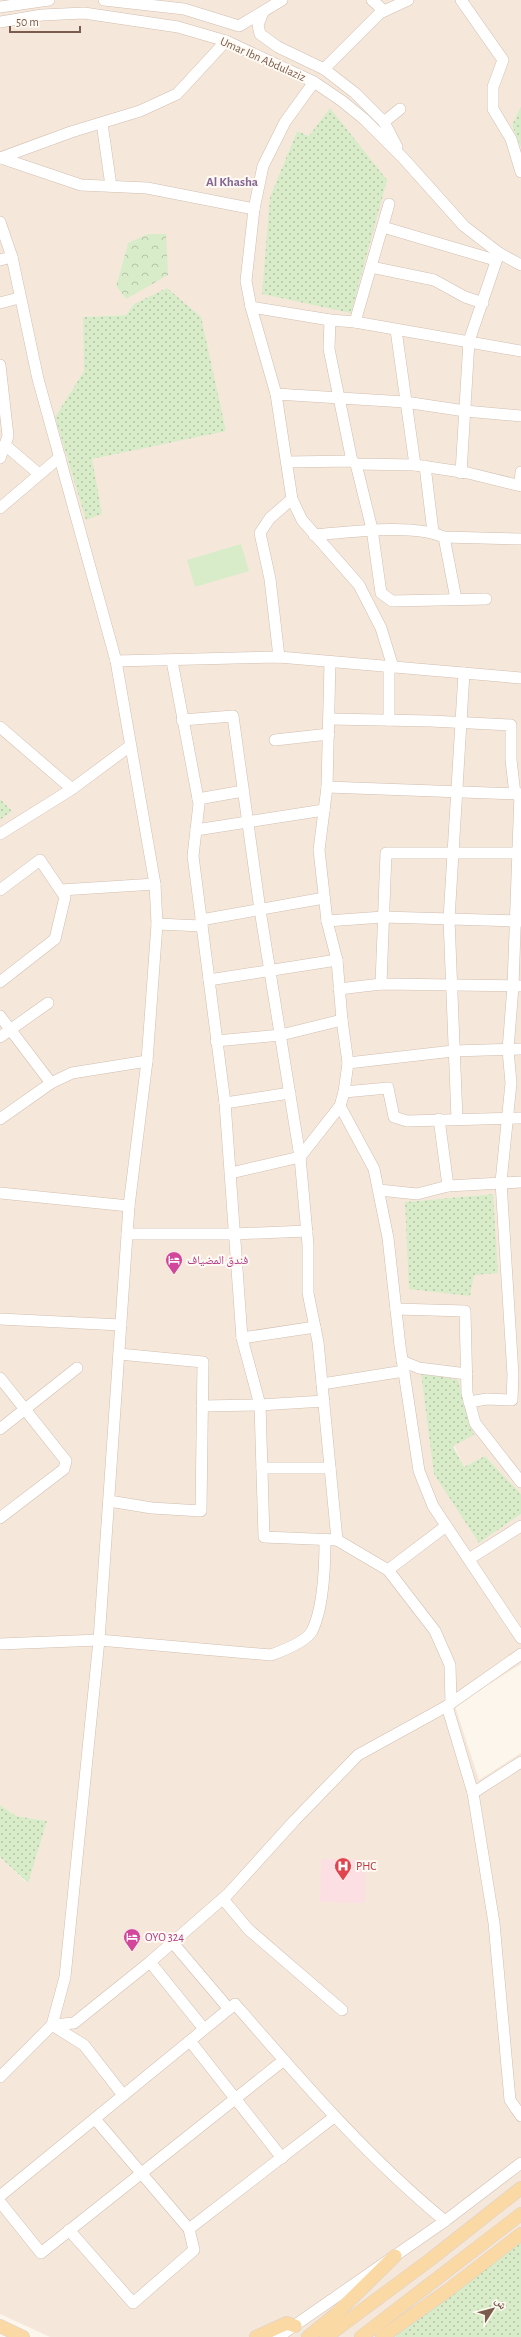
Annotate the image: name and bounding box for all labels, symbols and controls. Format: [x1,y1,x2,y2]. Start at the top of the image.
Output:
scale bar [10,8,80,34]
text: 50 m [16,16,39,28]
street label: Umar Ibn Abdulaziz [218,35,308,83]
district label: Al Khasha [206,176,258,189]
hotel icon: فندق المضياف [164,1250,184,1275]
place label: فندق المضياف [187,1254,248,1267]
hospital icon: PHC [333,1856,353,1881]
place label: PHC [356,1860,376,1872]
hotel icon: OYO 324 [122,1927,142,1952]
place label: OYO 324 [145,1931,184,1943]
north arrow [473,2289,513,2329]
text: ش [491,2295,509,2313]

